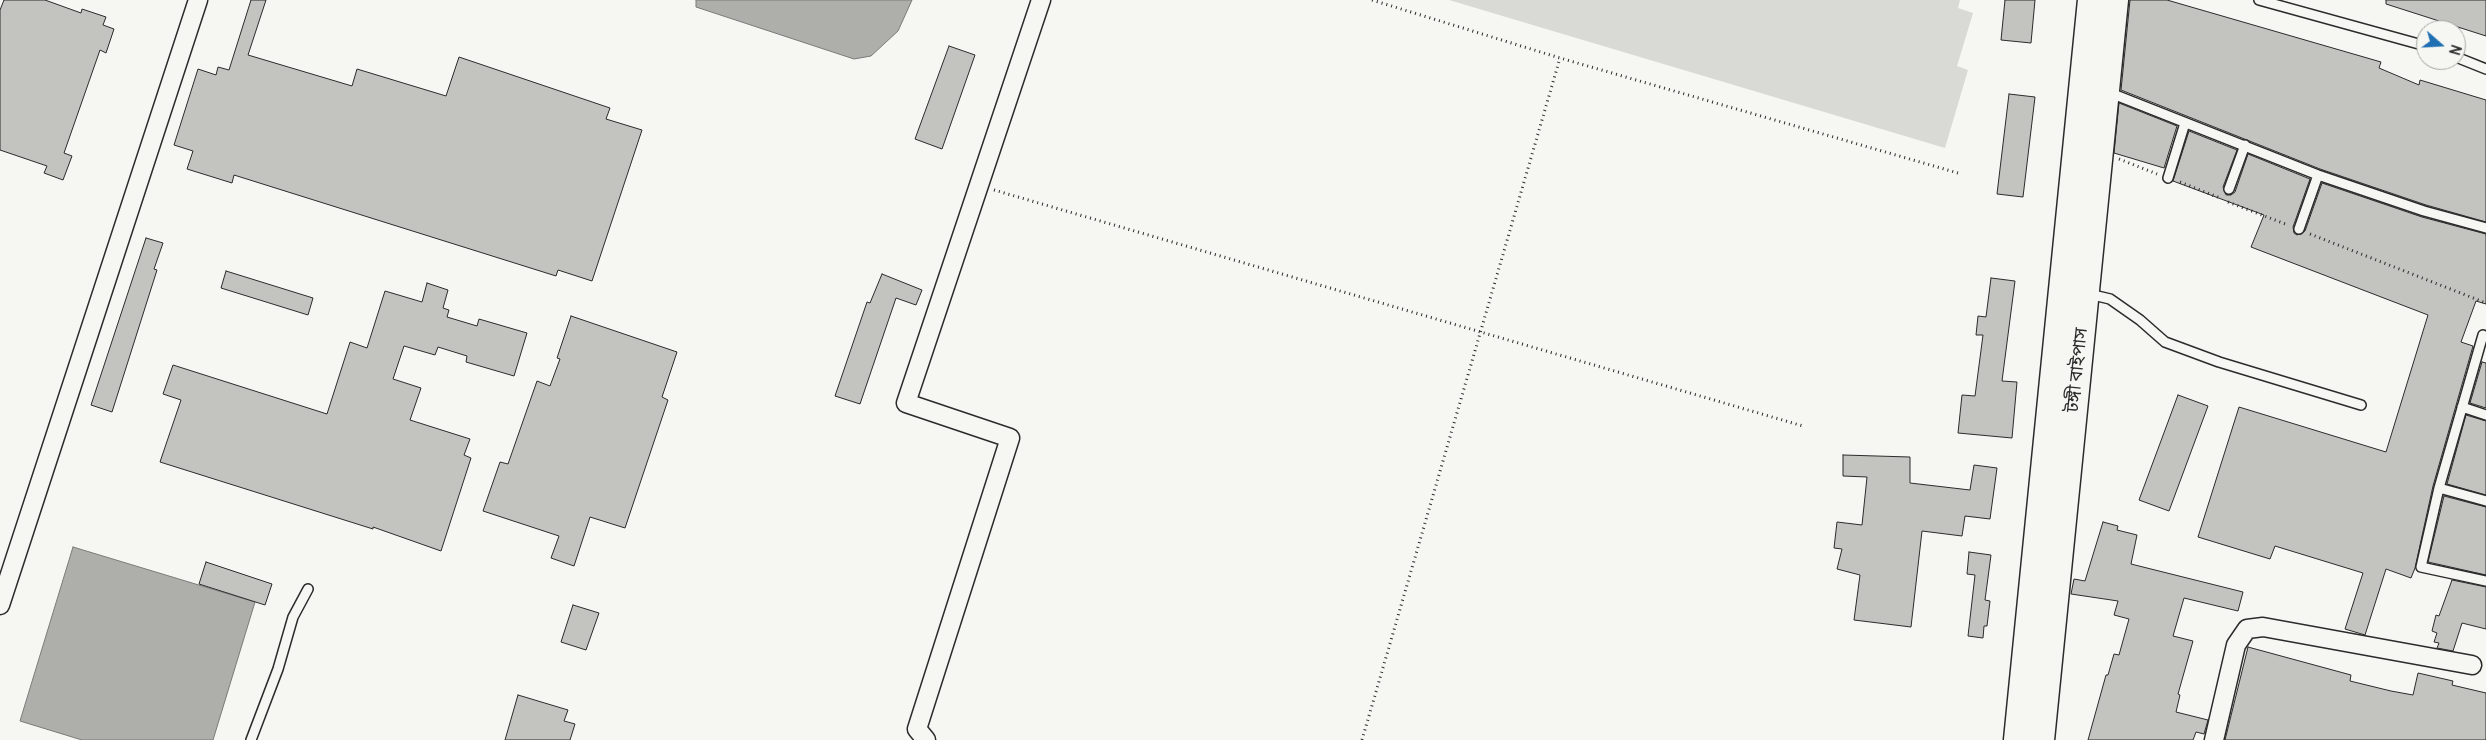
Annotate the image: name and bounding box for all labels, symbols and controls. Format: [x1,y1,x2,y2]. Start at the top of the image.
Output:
north arrow [2416,20,2466,70]
text: N [2445,42,2464,57]
street label: টঙ্গী বাইপাস [2063,327,2093,413]

